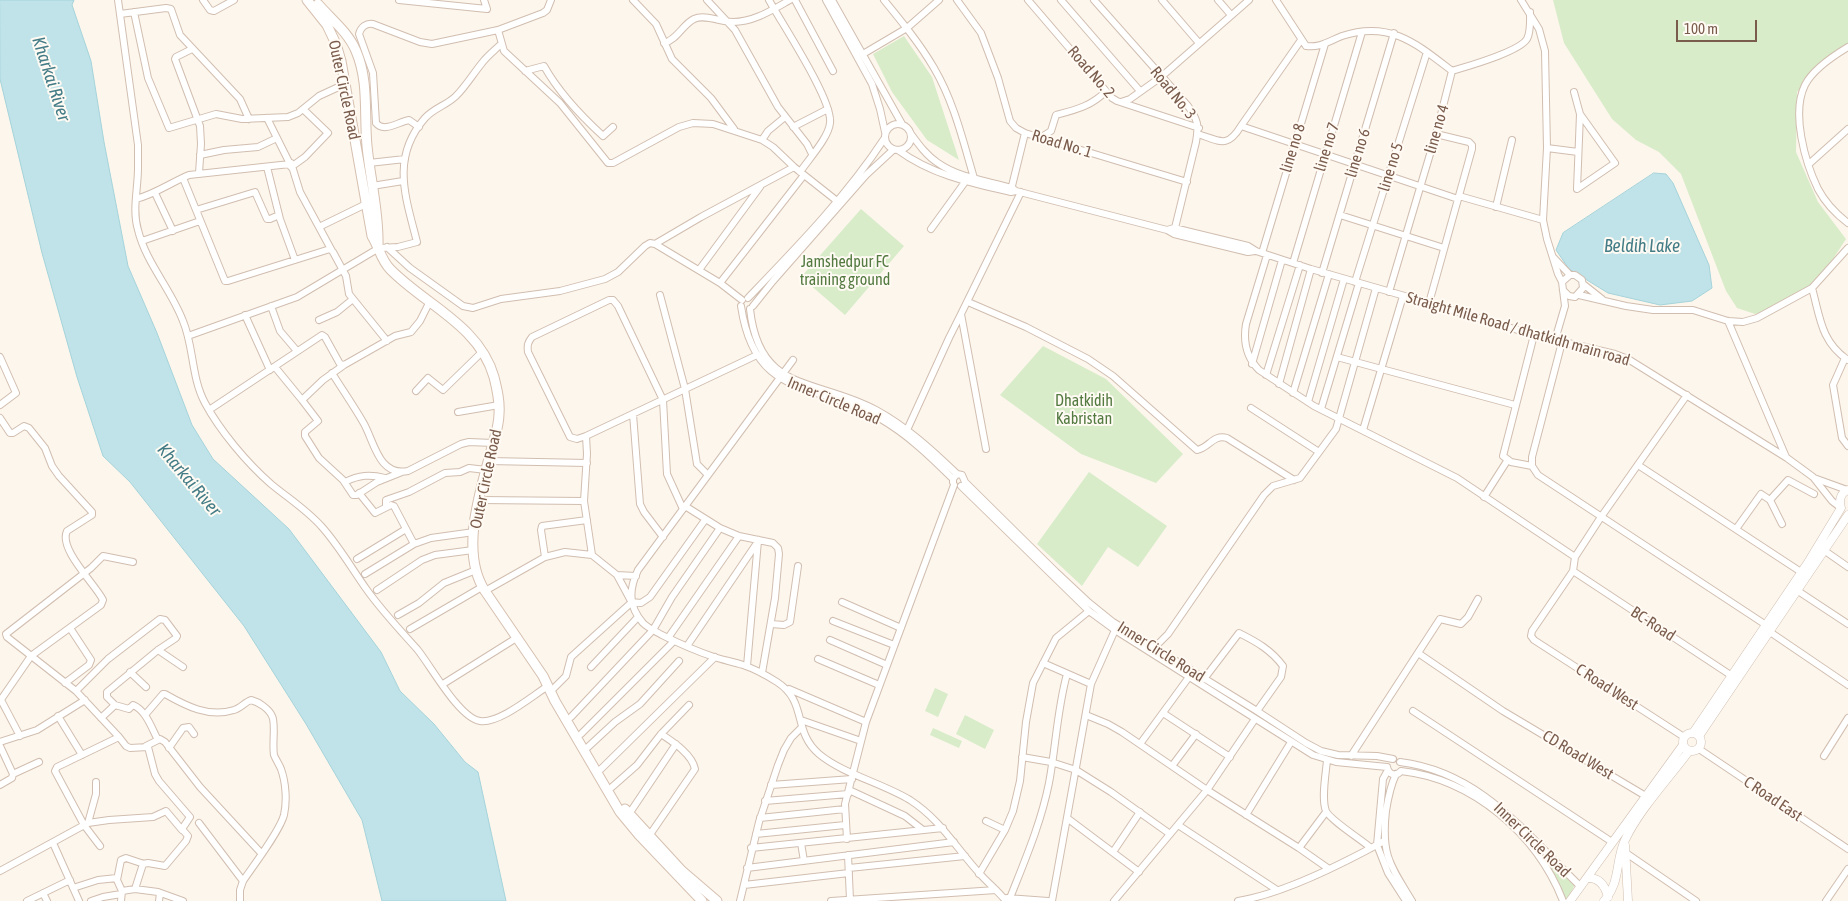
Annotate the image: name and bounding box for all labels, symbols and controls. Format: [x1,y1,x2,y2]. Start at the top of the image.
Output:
scale bar [1678,10,1759,42]
text: 100 m [1684,20,1718,37]
water label: Kharkai River [27,34,75,124]
street label: Outer Circle Road [324,38,364,142]
street label: Road No. 2 [1063,42,1119,102]
street label: Road No. 3 [1146,63,1200,123]
street label: line no 4 [1421,102,1453,156]
street label: line no 7 [1310,120,1344,174]
street label: line no 8 [1276,121,1310,175]
street label: Road No. 1 [1029,126,1095,162]
street label: line no 6 [1341,126,1375,180]
street label: line no 5 [1374,140,1408,194]
water label: Beldih Lake [1604,235,1680,257]
park label: Jamshedpur FC training ground [800,252,890,290]
street label: Straight Mile Road / dhatkidh main road [1404,288,1632,370]
street label: Inner Circle Road [785,373,883,429]
park label: Dhatkidih Kabristan [1055,391,1113,429]
street label: Outer Circle Road [466,427,506,531]
water label: Kharkai River [153,439,225,521]
street label: BC-Road [1627,603,1679,645]
street label: Inner Circle Road [1114,618,1208,686]
street label: C Road West [1572,660,1642,714]
street label: CD Road West [1539,726,1617,784]
street label: C Road East [1740,772,1806,826]
street label: Inner Circle Road [1490,799,1574,881]

